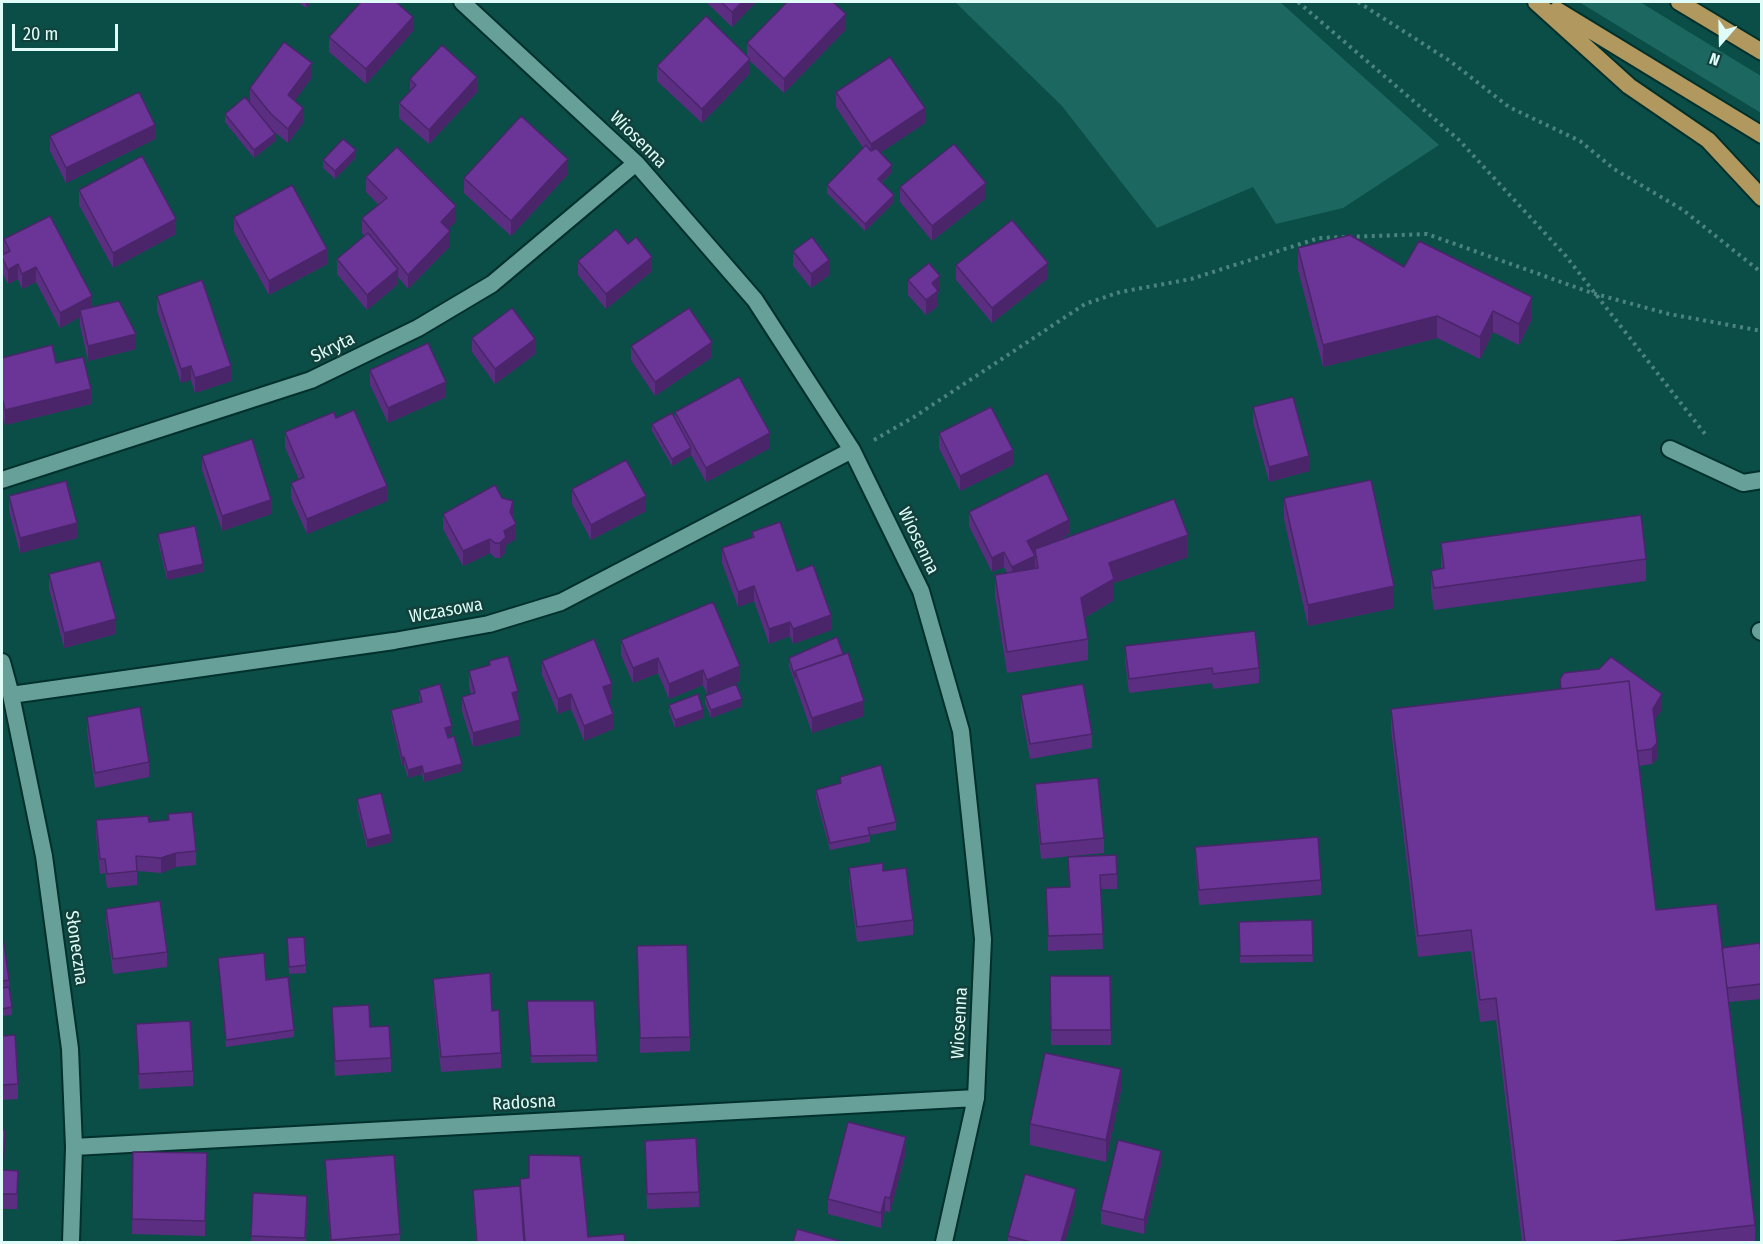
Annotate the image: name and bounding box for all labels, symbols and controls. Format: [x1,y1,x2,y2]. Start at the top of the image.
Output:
scale bar [15,12,122,50]
north arrow [1691,12,1751,72]
text: 20 m [23,23,58,45]
text: N [1707,49,1722,70]
street label: Wiosenna [605,107,671,173]
street label: Skryta [308,328,358,368]
street label: Wiosenna [893,504,943,578]
street label: Wczasowa [408,594,484,628]
street label: Słoneczna [60,909,92,987]
street label: Wiosenna [947,987,973,1059]
street label: Radosna [492,1091,556,1115]

